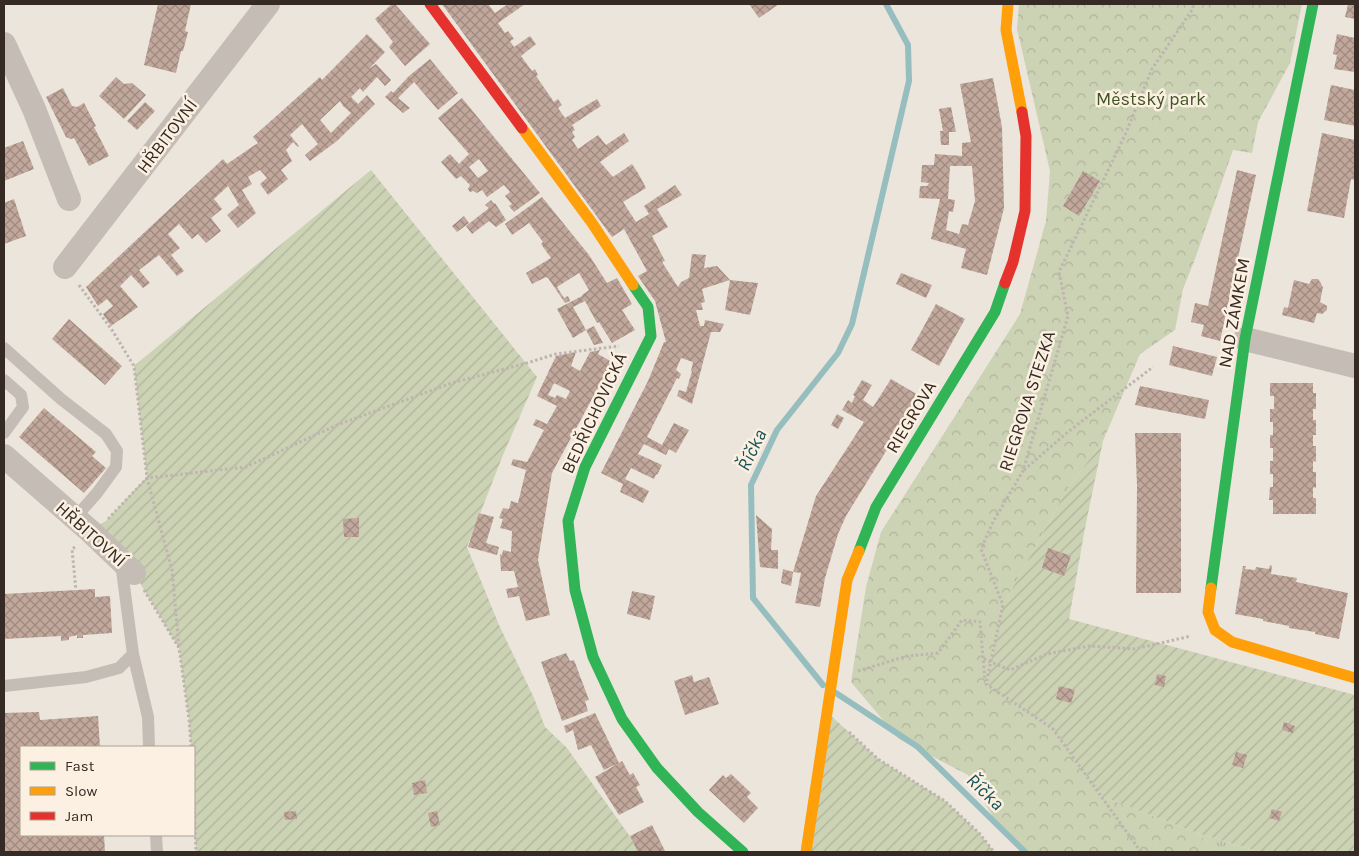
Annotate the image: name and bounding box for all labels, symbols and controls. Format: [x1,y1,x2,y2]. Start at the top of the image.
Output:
park label: Městský park [1096,88,1206,110]
street label: HŘBITOVNÍ [131,93,203,177]
street label: NAD ZÁMKEM [1213,256,1255,370]
street label: RIEGROVA STEZKA [994,328,1060,474]
street label: BEDŘICHOVICKÁ [555,348,632,477]
street label: RIEGROVA [881,377,941,457]
water label: Říčka [732,425,771,474]
street label: HŘBITOVNÍ [51,496,132,572]
legend [20,746,195,836]
text: Fast [65,757,95,775]
water label: Říčka [962,768,1009,815]
text: Slow [65,782,97,800]
text: Jam [65,807,93,825]

